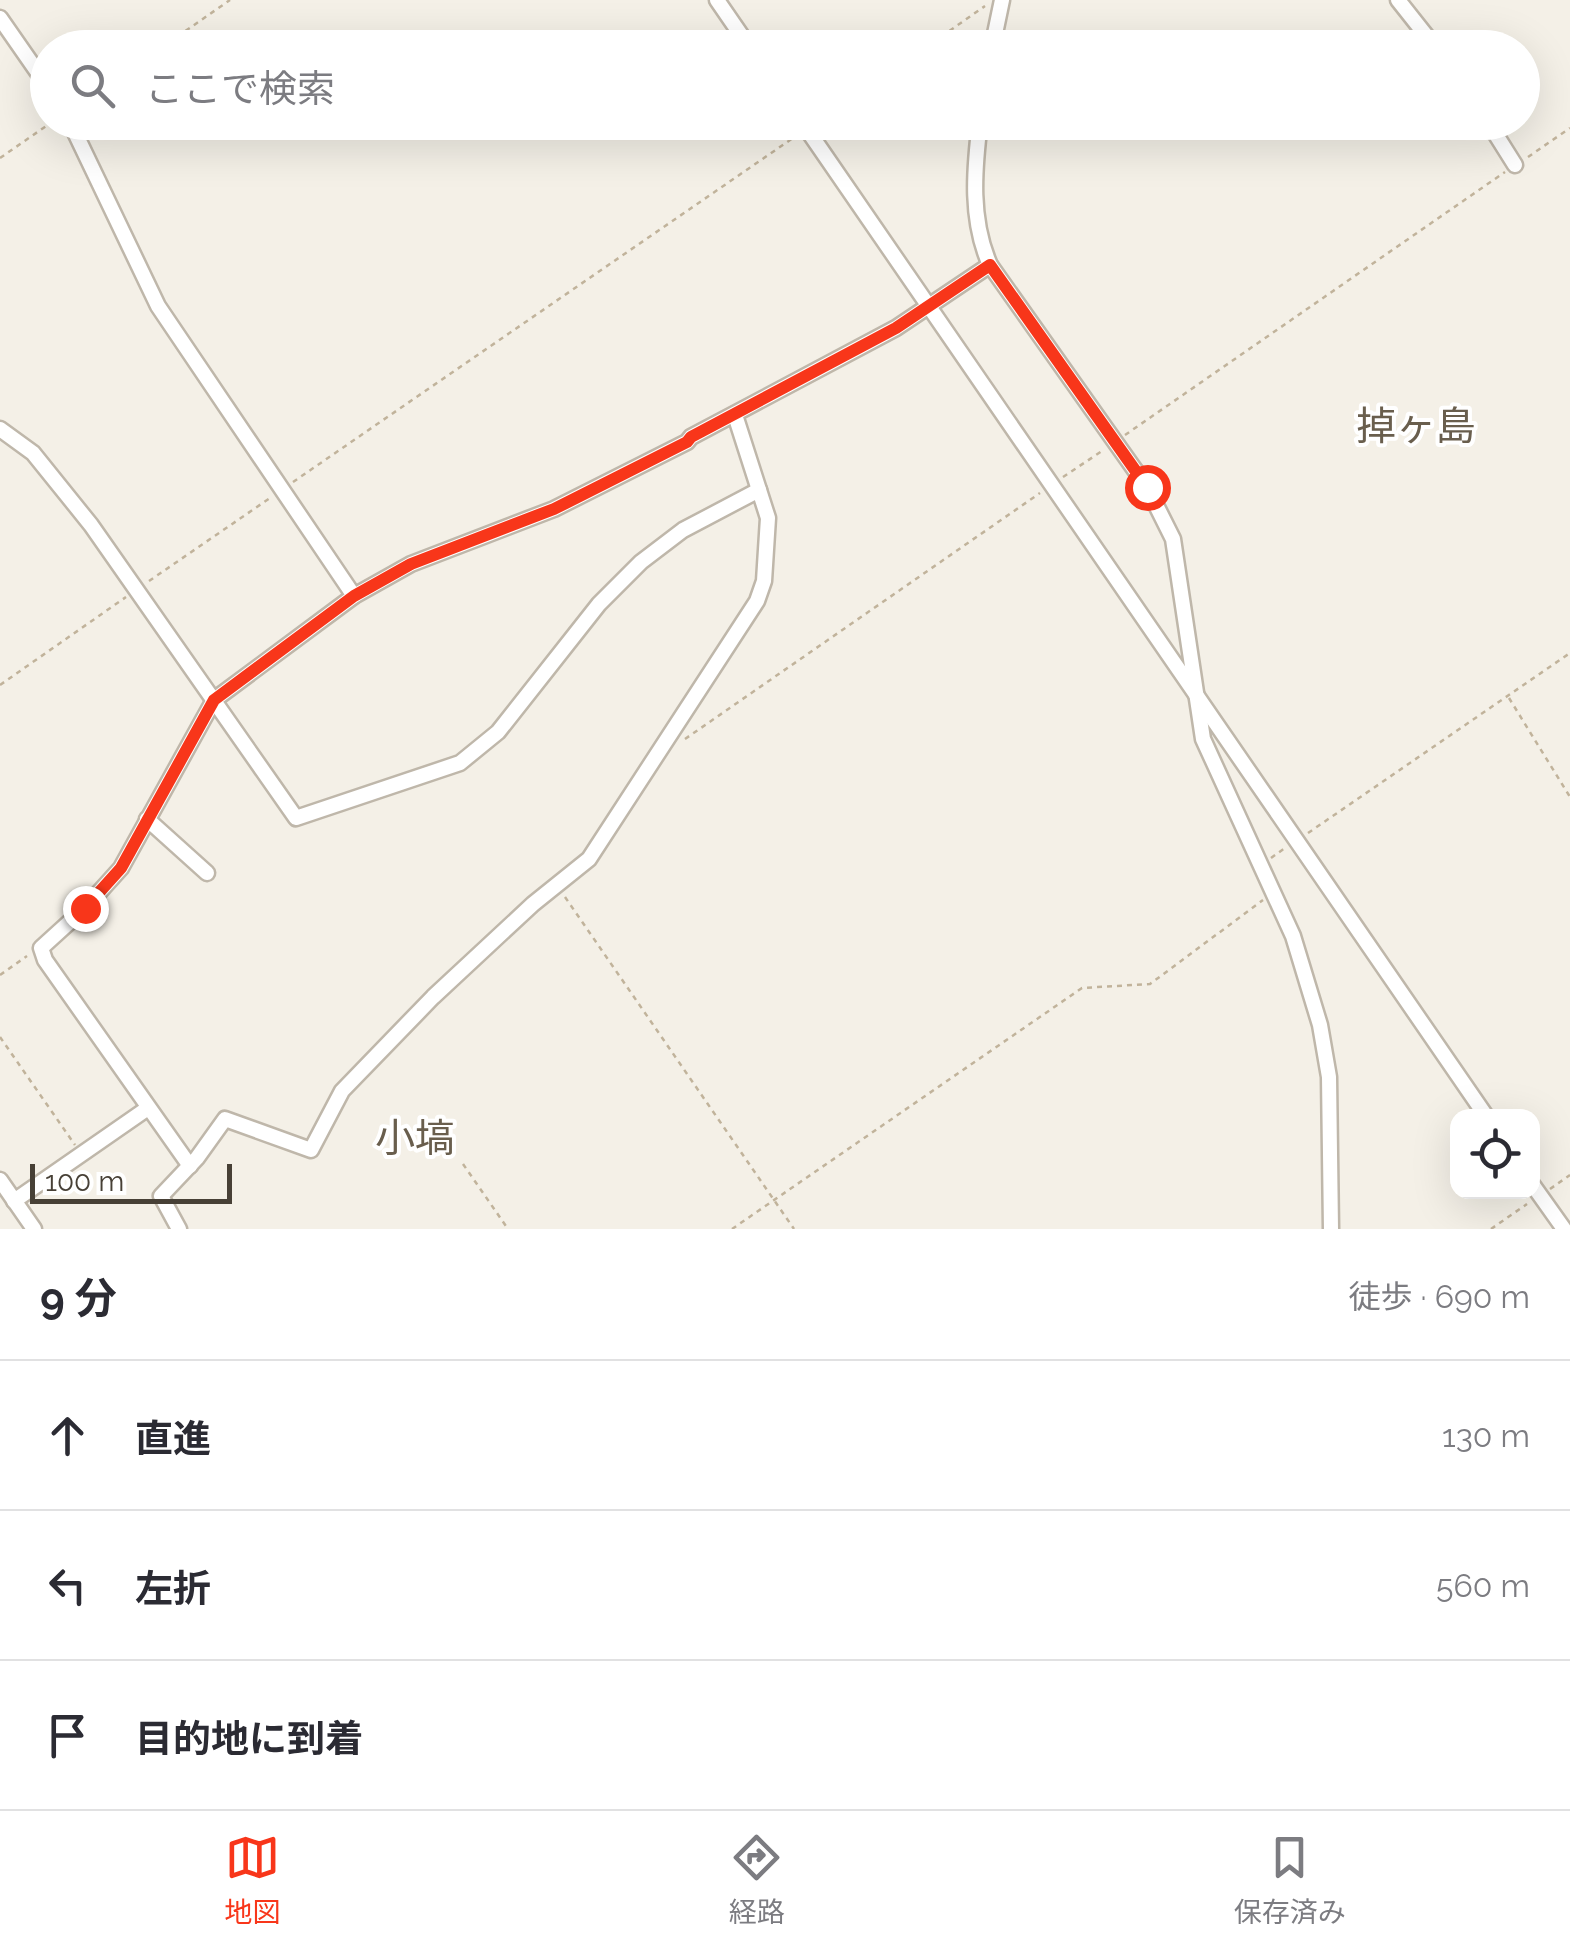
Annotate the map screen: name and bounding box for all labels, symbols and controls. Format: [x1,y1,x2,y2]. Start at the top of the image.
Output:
search box [30,30,1540,140]
icon: search [65,58,120,113]
text: ここで検索 [145,66,335,111]
district label: 掉ヶ島 [1356,402,1476,449]
route start [1125,465,1171,511]
route end [63,886,109,932]
map controls [1450,1109,1540,1199]
button: locate [1450,1109,1540,1199]
district label: 小塙 [375,1114,455,1161]
scale bar [30,1159,232,1204]
text: 100 m [45,1165,124,1198]
text: 9 分 [40,1274,117,1323]
text: 徒歩 · 690 m [1348,1278,1530,1315]
icon: ahead [40,1408,95,1463]
text: 直進 [135,1416,211,1461]
text: 130 m [1442,1417,1530,1454]
icon: left [40,1558,95,1613]
text: 左折 [135,1566,211,1611]
text: 560 m [1436,1567,1530,1604]
icon: arrive [40,1708,95,1763]
text: 目的地に到着 [135,1716,363,1761]
tab: 地図 [224,1830,280,1930]
tab: 経路 [729,1830,785,1930]
tab: 保存済み [1234,1830,1346,1930]

